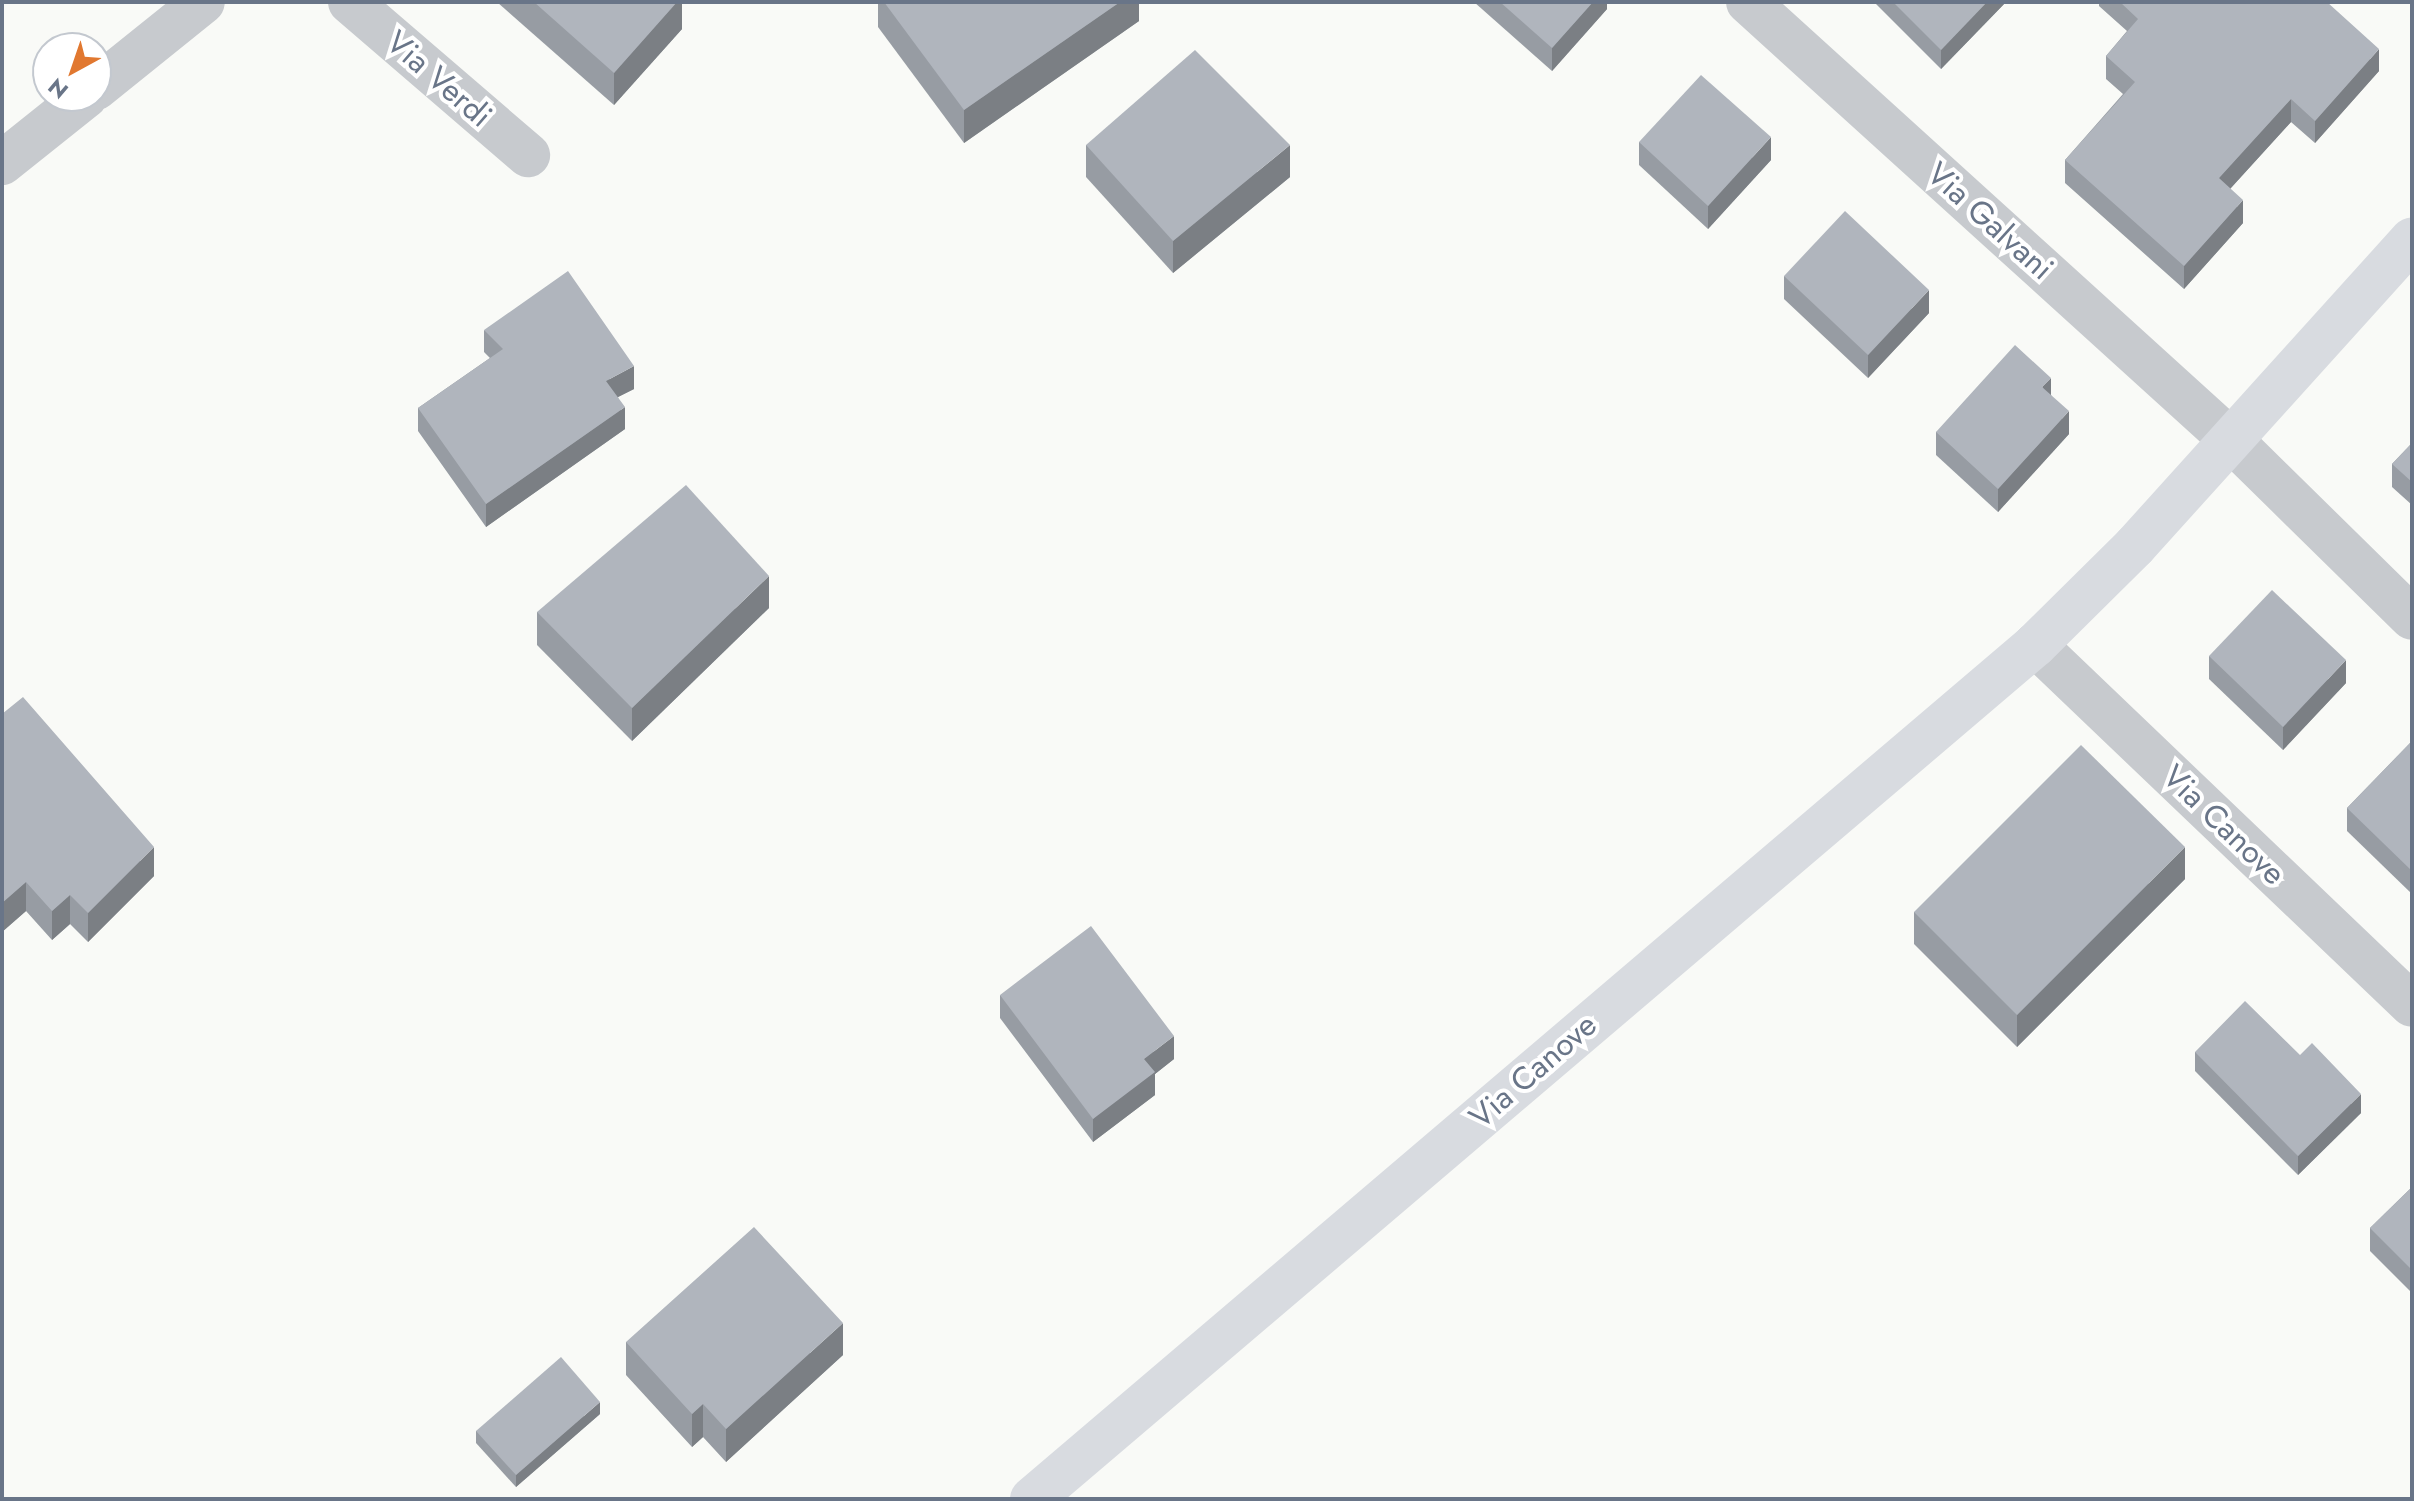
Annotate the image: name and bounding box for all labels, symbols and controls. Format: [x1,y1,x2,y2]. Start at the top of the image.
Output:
street label: Via Verdi [378,23,500,135]
north arrow [32,32,112,112]
text: N [41,71,75,107]
street label: Via Galvani [1919,154,2061,288]
street label: Via Canove [2155,757,2293,893]
street label: Via Canove [1462,1005,1604,1137]

